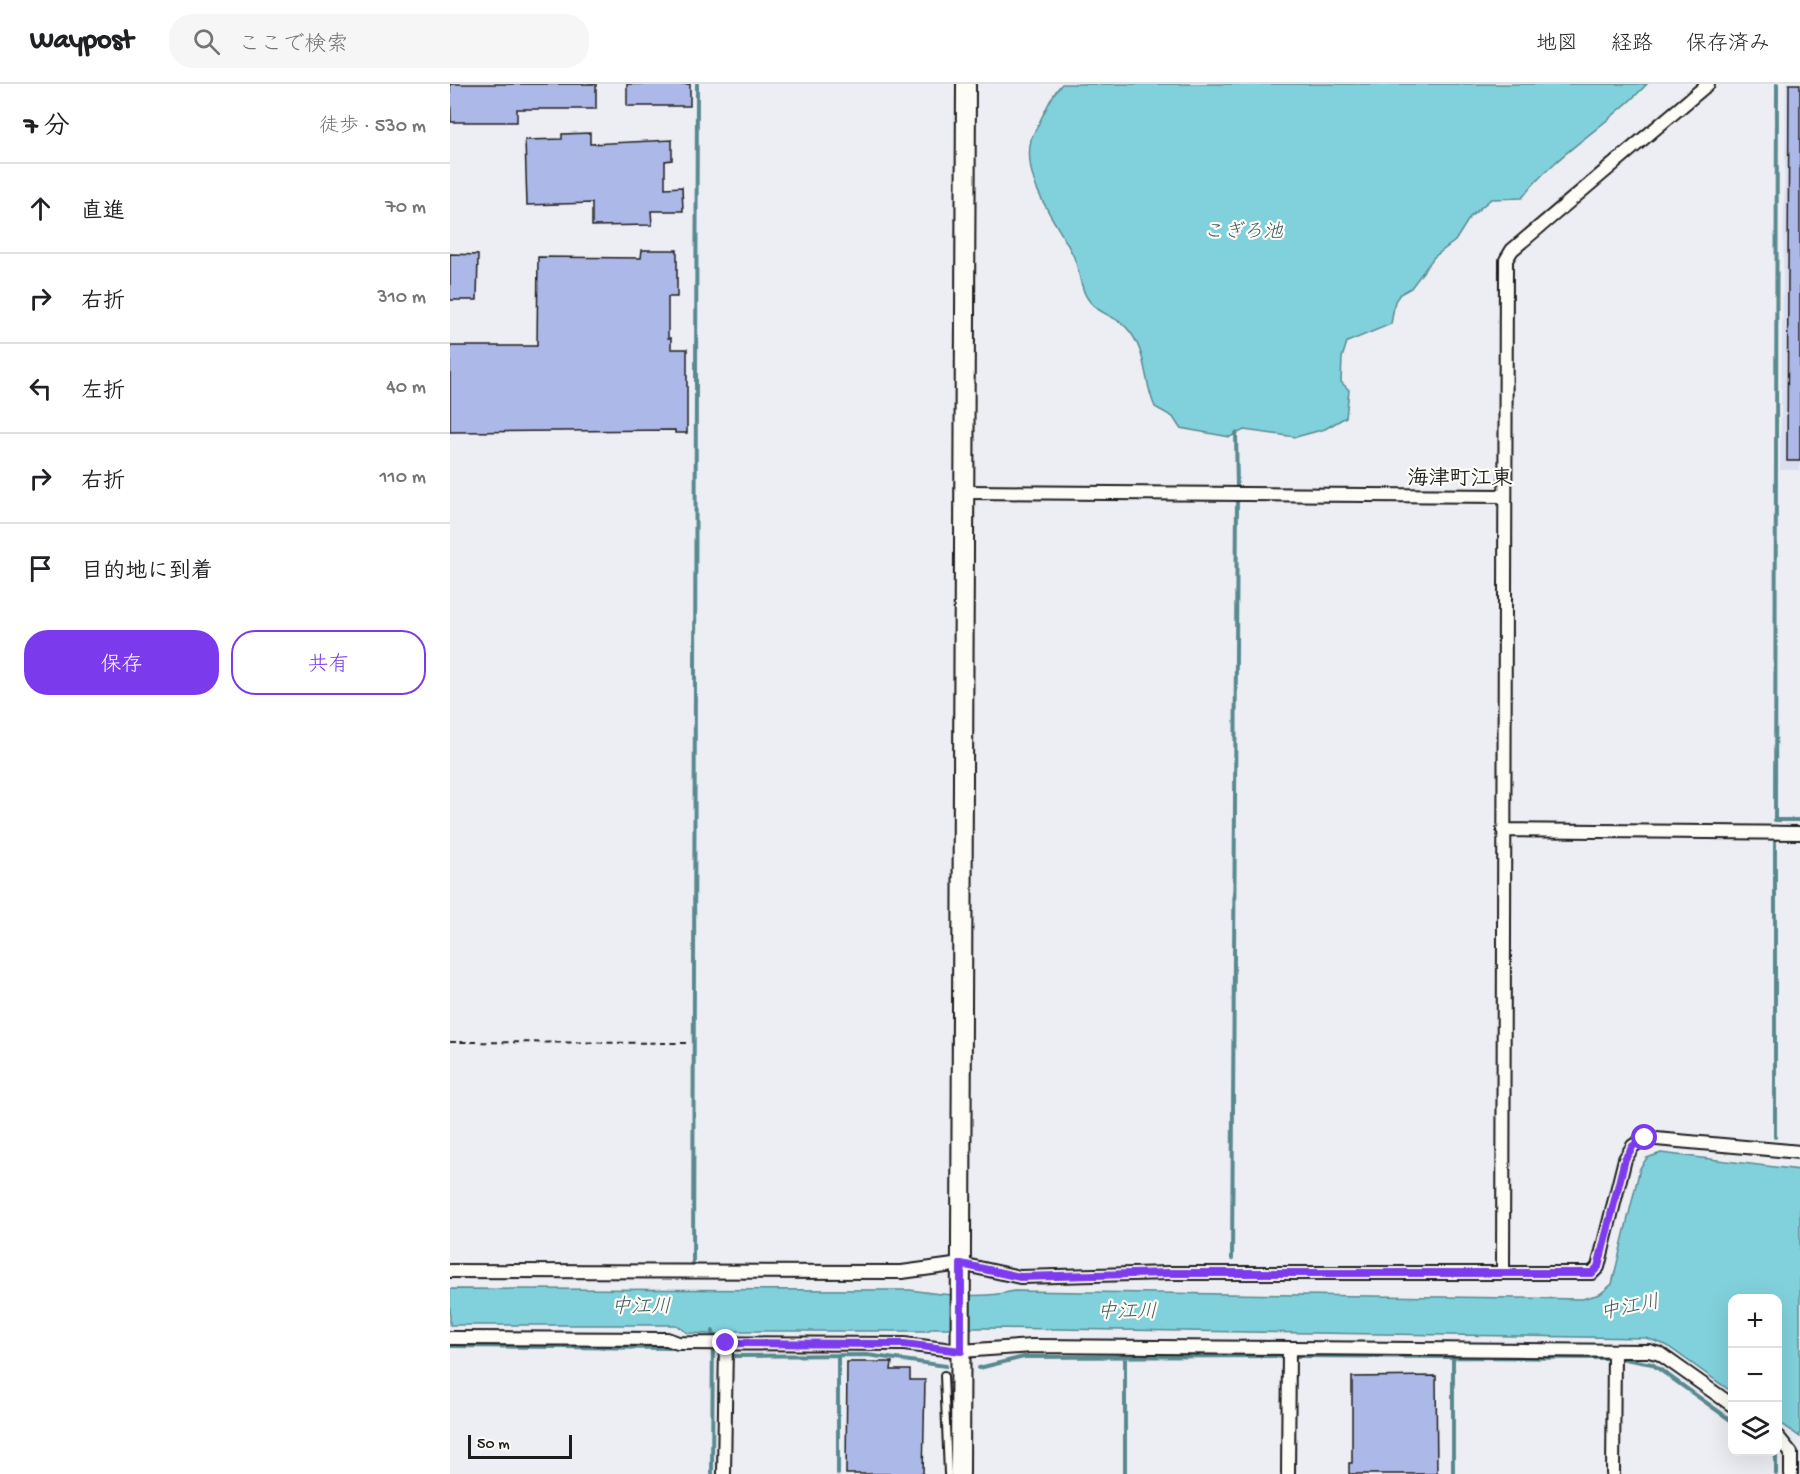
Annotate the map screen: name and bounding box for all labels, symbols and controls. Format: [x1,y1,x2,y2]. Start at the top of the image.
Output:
search box [169,14,589,68]
text: Waypost [30,25,133,58]
icon: search [190,25,223,58]
text: ここで検索 [238,33,348,59]
text: 地図 [1536,33,1578,58]
text: 経路 [1611,33,1653,58]
text: 保存済み [1686,33,1770,58]
text: 7 分 [24,113,70,144]
text: 徒歩 · 530 m [319,116,426,139]
icon: ahead [24,192,57,225]
text: 70 m [385,197,426,220]
text: 直進 [81,200,125,226]
water label: こぎろ池 [1203,221,1284,245]
icon: right [24,282,57,315]
text: 310 m [377,287,426,310]
text: 右折 [81,290,125,316]
icon: left [24,372,57,405]
text: 40 m [386,377,426,400]
text: 左折 [81,380,125,406]
icon: right [24,462,57,495]
district label: 海津町江東 [1408,466,1513,493]
text: 110 m [380,467,426,490]
text: 右折 [81,470,125,496]
icon: arrive [24,552,57,585]
text: 目的地に到着 [81,560,213,586]
button: 保存 [24,630,219,695]
button: 共有 [231,630,426,695]
route start [1631,1124,1657,1150]
water label: 中江川 [1598,1290,1662,1326]
map controls [1728,1294,1782,1456]
button: + [1728,1294,1782,1348]
water label: 中江川 [611,1295,671,1320]
water label: 中江川 [1097,1300,1157,1325]
route end [712,1329,738,1355]
button: − [1728,1348,1782,1402]
button: layers [1728,1402,1782,1456]
scale bar [468,1432,572,1460]
text: 50 m [477,1436,510,1455]

